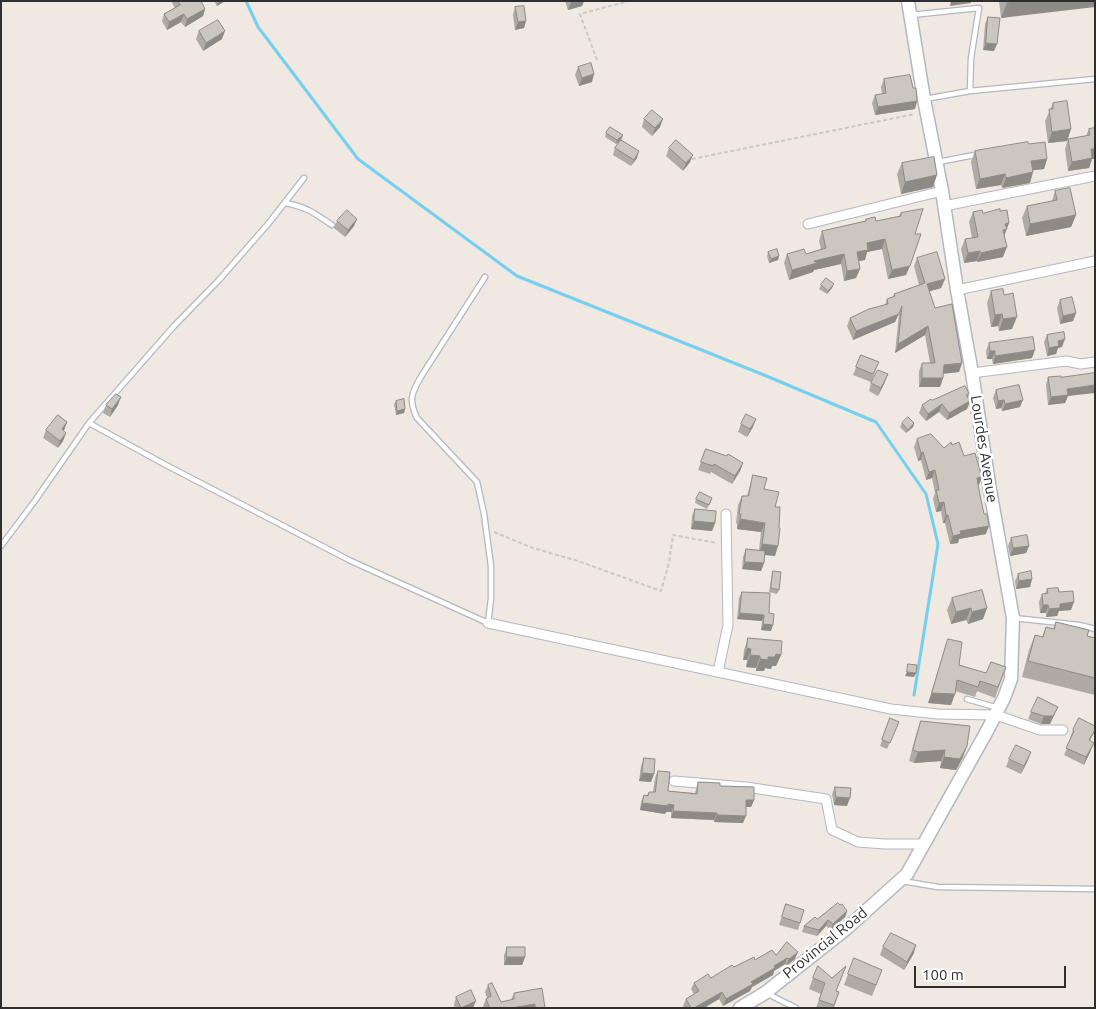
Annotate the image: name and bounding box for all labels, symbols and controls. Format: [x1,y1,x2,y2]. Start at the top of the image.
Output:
street label: Lourdes Avenue [967,394,1001,504]
street label: Provincial Road [779,904,871,982]
scale bar [916,956,1068,988]
text: 100 m [922,966,964,983]

